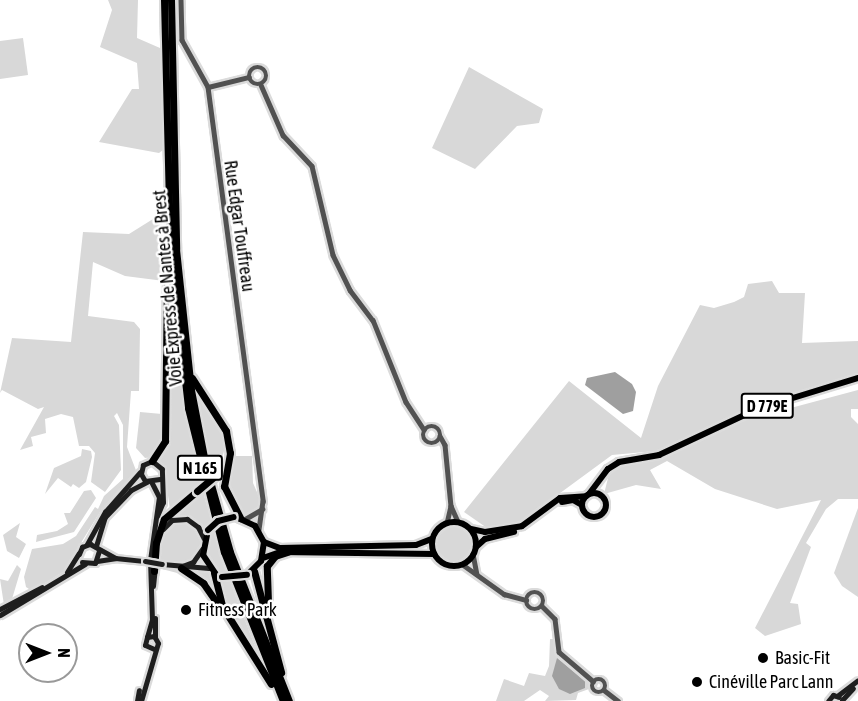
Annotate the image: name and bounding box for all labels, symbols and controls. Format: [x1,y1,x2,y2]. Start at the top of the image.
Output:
street label: Rue Edgar Touffreau [219,159,259,293]
street label: Voie Express de Nantes à Brest [149,189,187,387]
road number: D 779E [740,393,794,419]
road number: N 165 [176,455,224,481]
place label: Fitness Park [198,599,277,621]
marker: Fitness Park [179,603,193,617]
north arrow [18,623,78,683]
place label: Basic-Fit [775,647,830,669]
text: N [55,648,73,658]
marker: Basic-Fit [756,651,770,665]
place label: Cinéville Parc Lann [709,671,834,693]
marker: Cinéville Parc Lann [690,675,704,689]

